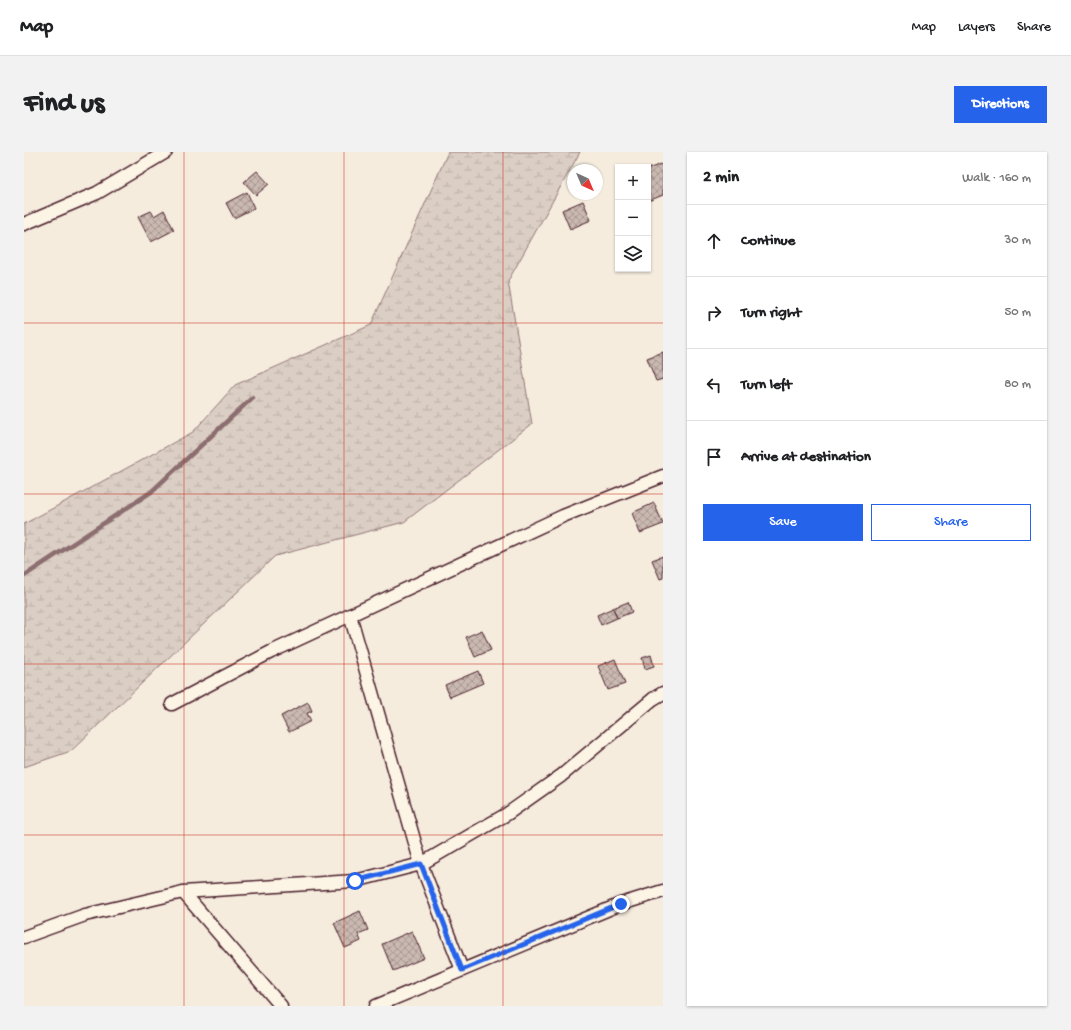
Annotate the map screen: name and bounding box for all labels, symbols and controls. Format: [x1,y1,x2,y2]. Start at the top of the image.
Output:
text: Map [20,16,53,39]
text: Map [912,19,936,36]
text: Layers [958,19,995,36]
text: Share [1017,19,1051,36]
button: Directions [954,86,1047,123]
text: Find us [24,88,104,121]
north arrow [567,164,603,200]
map controls [615,164,651,272]
button: + [615,164,651,200]
text: 2 min [703,168,739,188]
text: Walk · 160 m [962,171,1031,186]
button: − [615,200,651,236]
icon: ahead [703,230,725,252]
text: Continue [741,232,795,250]
text: 30 m [1005,233,1031,248]
button: layers [615,236,651,272]
icon: right [703,302,725,324]
text: Turn right [741,304,801,322]
text: 50 m [1004,305,1031,320]
icon: left [703,374,725,396]
text: Turn left [741,376,792,394]
text: 80 m [1004,377,1031,392]
icon: arrive [703,446,725,468]
text: Arrive at destination [741,448,871,466]
button: Save [703,504,863,541]
button: Share [871,504,1031,541]
route start [346,872,364,890]
route end [612,895,630,913]

